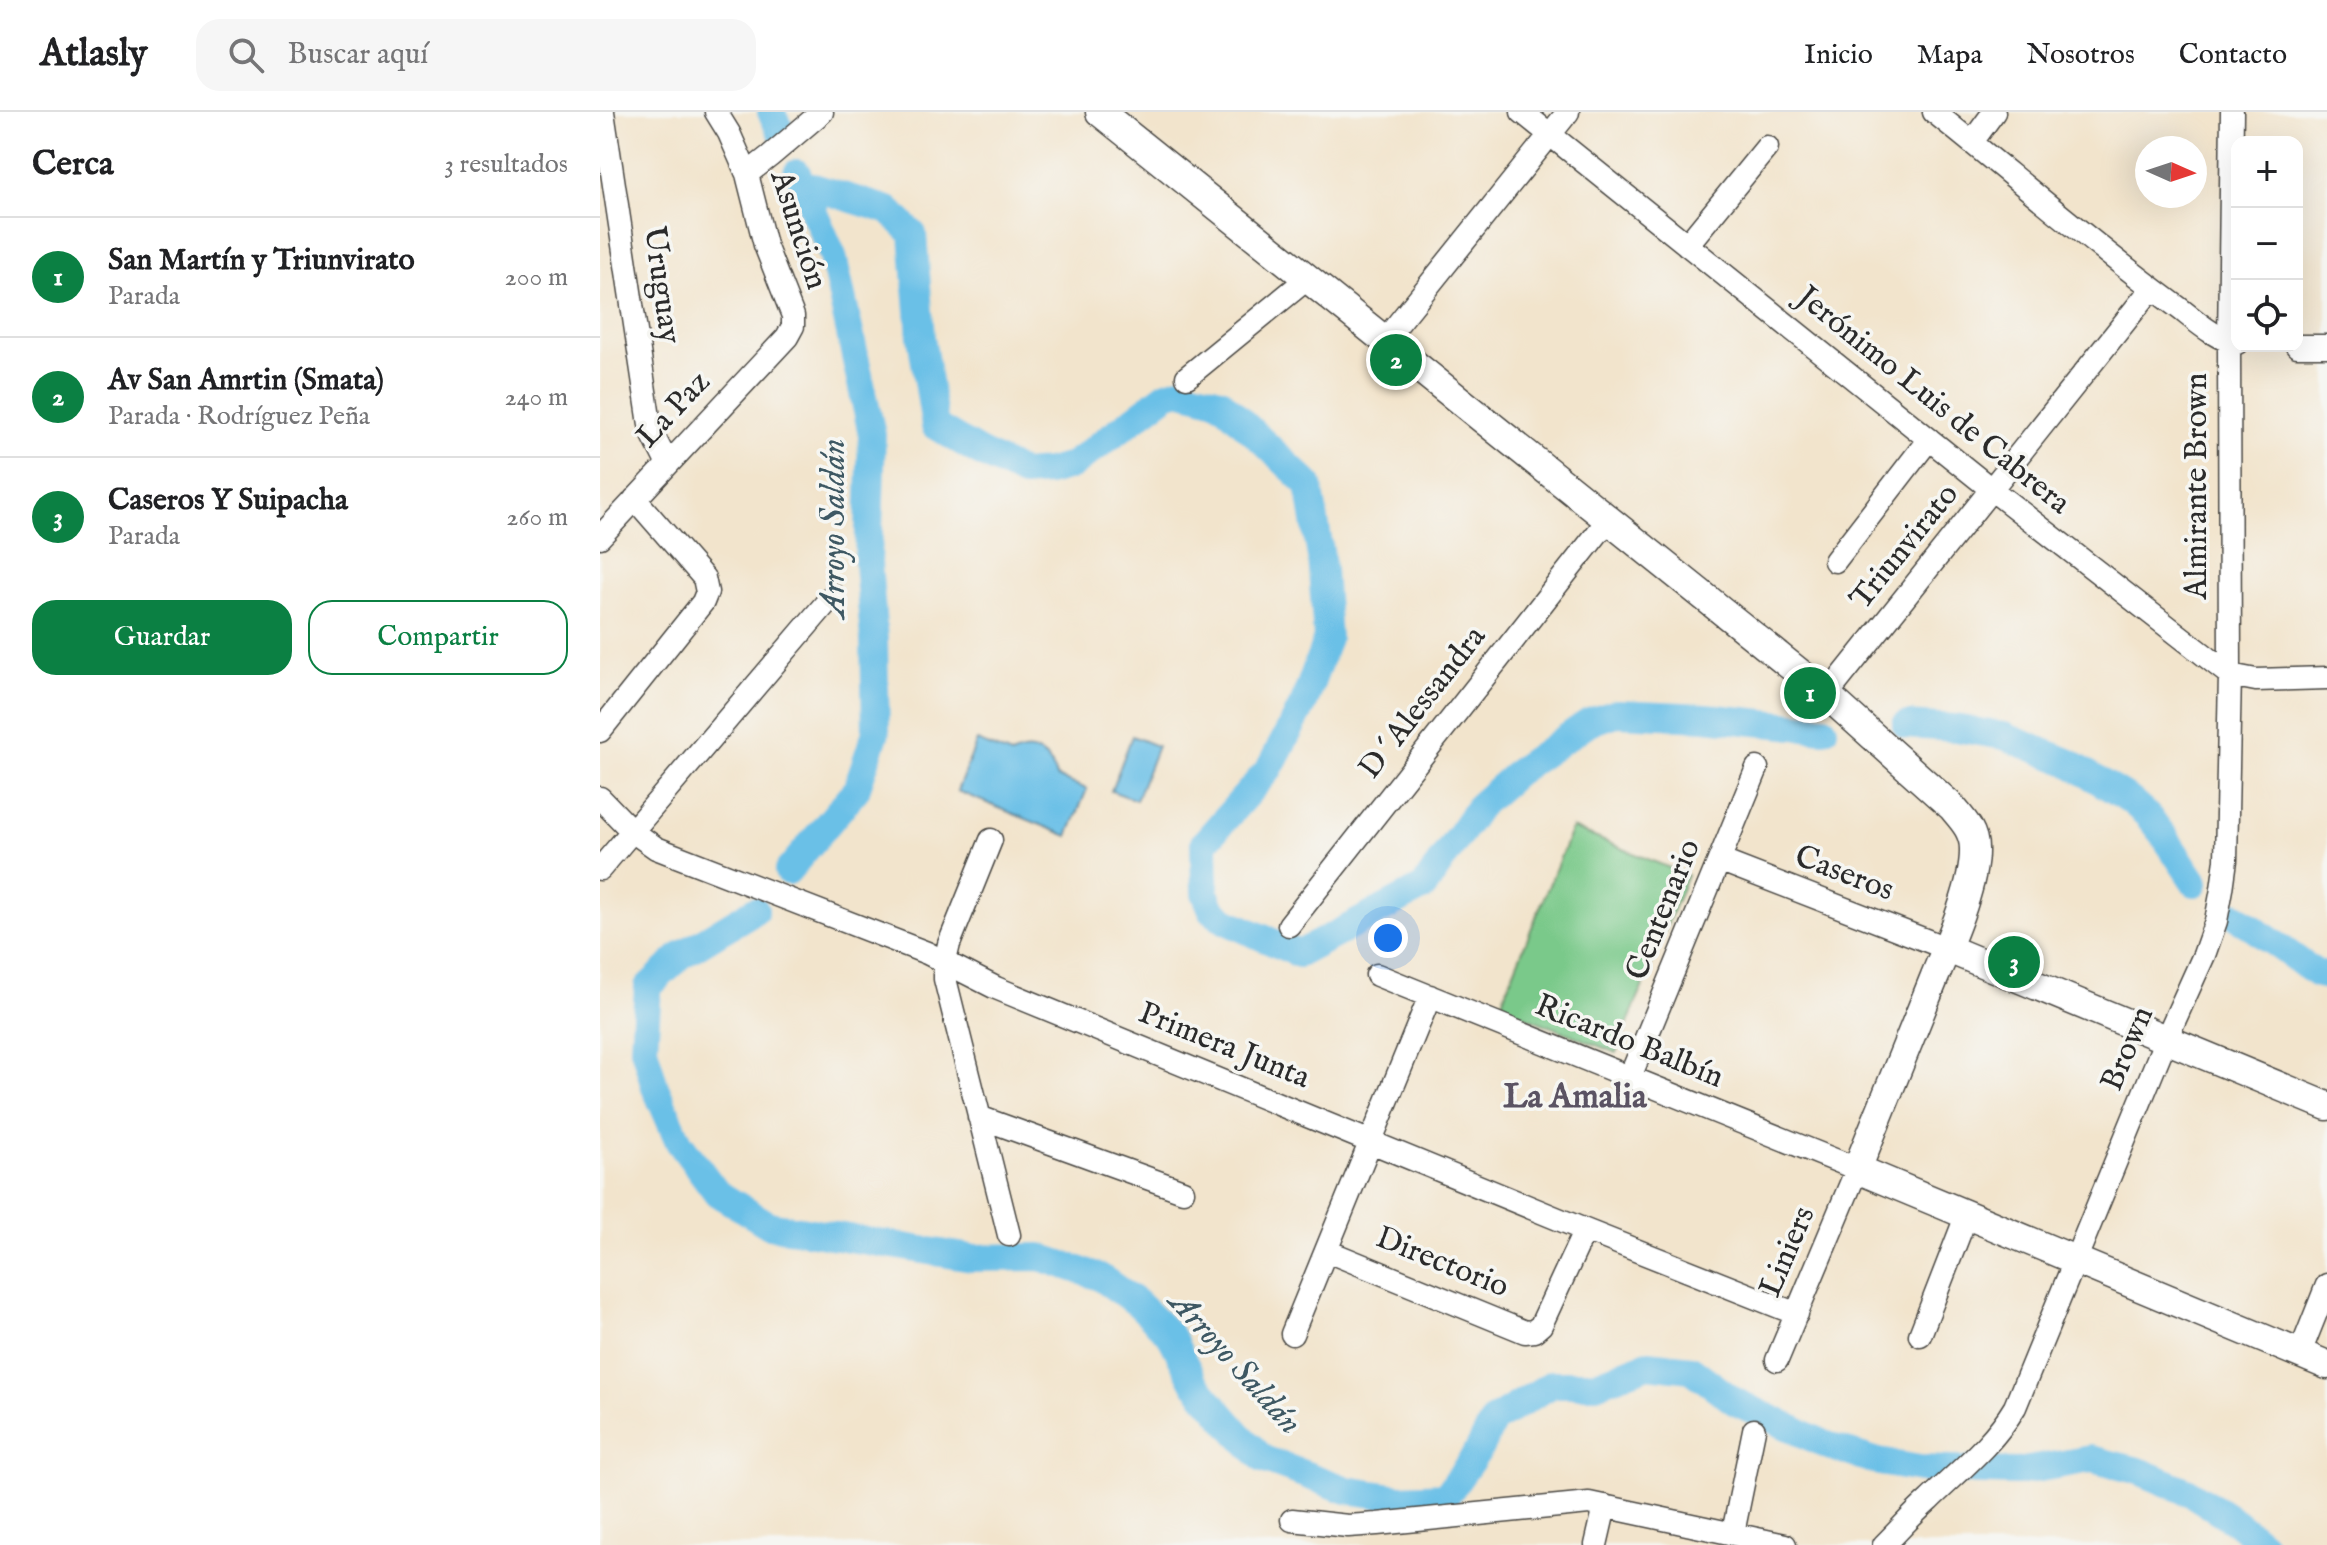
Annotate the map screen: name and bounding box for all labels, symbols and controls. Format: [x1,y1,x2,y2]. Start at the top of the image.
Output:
search box [196,19,756,91]
text: Atlasly [40,31,148,79]
icon: search [224,33,268,77]
text: Buscar aquí [288,36,428,74]
text: Inicio [1804,38,1873,73]
text: Mapa [1917,38,1983,73]
text: Nosotros [2027,38,2135,73]
text: Contacto [2179,38,2287,73]
north arrow [2135,136,2207,208]
map controls [2231,136,2303,352]
button: + [2231,136,2303,208]
text: Cerca [32,143,114,186]
text: 3 resultados [444,148,568,181]
street label: Asunción [759,164,836,295]
button: − [2231,208,2303,280]
street label: Uruguay [632,224,690,346]
text: San Martín y Triunvirato [108,242,415,280]
text: 1 [53,261,63,294]
text: 200 m [504,261,568,294]
street label: Jerónimo Luis de Cabrera [1785,276,2078,524]
text: Parada [108,280,180,313]
button: locate [2231,280,2303,352]
pin: 2 [1370,330,1422,390]
text: Av San Amrtin (Smata) [108,362,384,400]
street label: La Paz [628,363,720,457]
street label: Almirante Brown [2177,373,2218,600]
text: 2 [52,381,64,414]
text: 240 m [505,381,568,414]
text: Parada · Rodríguez Peña [108,400,370,433]
water label: Arroyo Saldán [813,438,856,621]
street label: Triunvirato [1842,476,1968,618]
text: Caseros Y Suipacha [108,482,348,520]
text: 3 [53,501,63,534]
text: 260 m [506,501,568,534]
text: Parada [108,520,180,553]
button: Guardar [32,600,292,675]
button: Compartir [308,600,568,675]
street label: D´Alessandra [1350,618,1496,788]
pin: 1 [1784,663,1836,723]
street label: Centenario [1617,833,1711,987]
street label: Caseros [1789,836,1899,912]
your location [1368,918,1408,958]
pin: 3 [1988,932,2040,992]
street label: Ricardo Balbín [1529,986,1729,1098]
street label: Primera Junta [1132,993,1316,1099]
street label: Brown [2092,1001,2164,1097]
district label: La Amalia [1503,1076,1648,1119]
street label: Liniers [1751,1201,1825,1303]
street label: Directorio [1369,1218,1515,1308]
water label: Arroyo Saldán [1157,1280,1311,1444]

